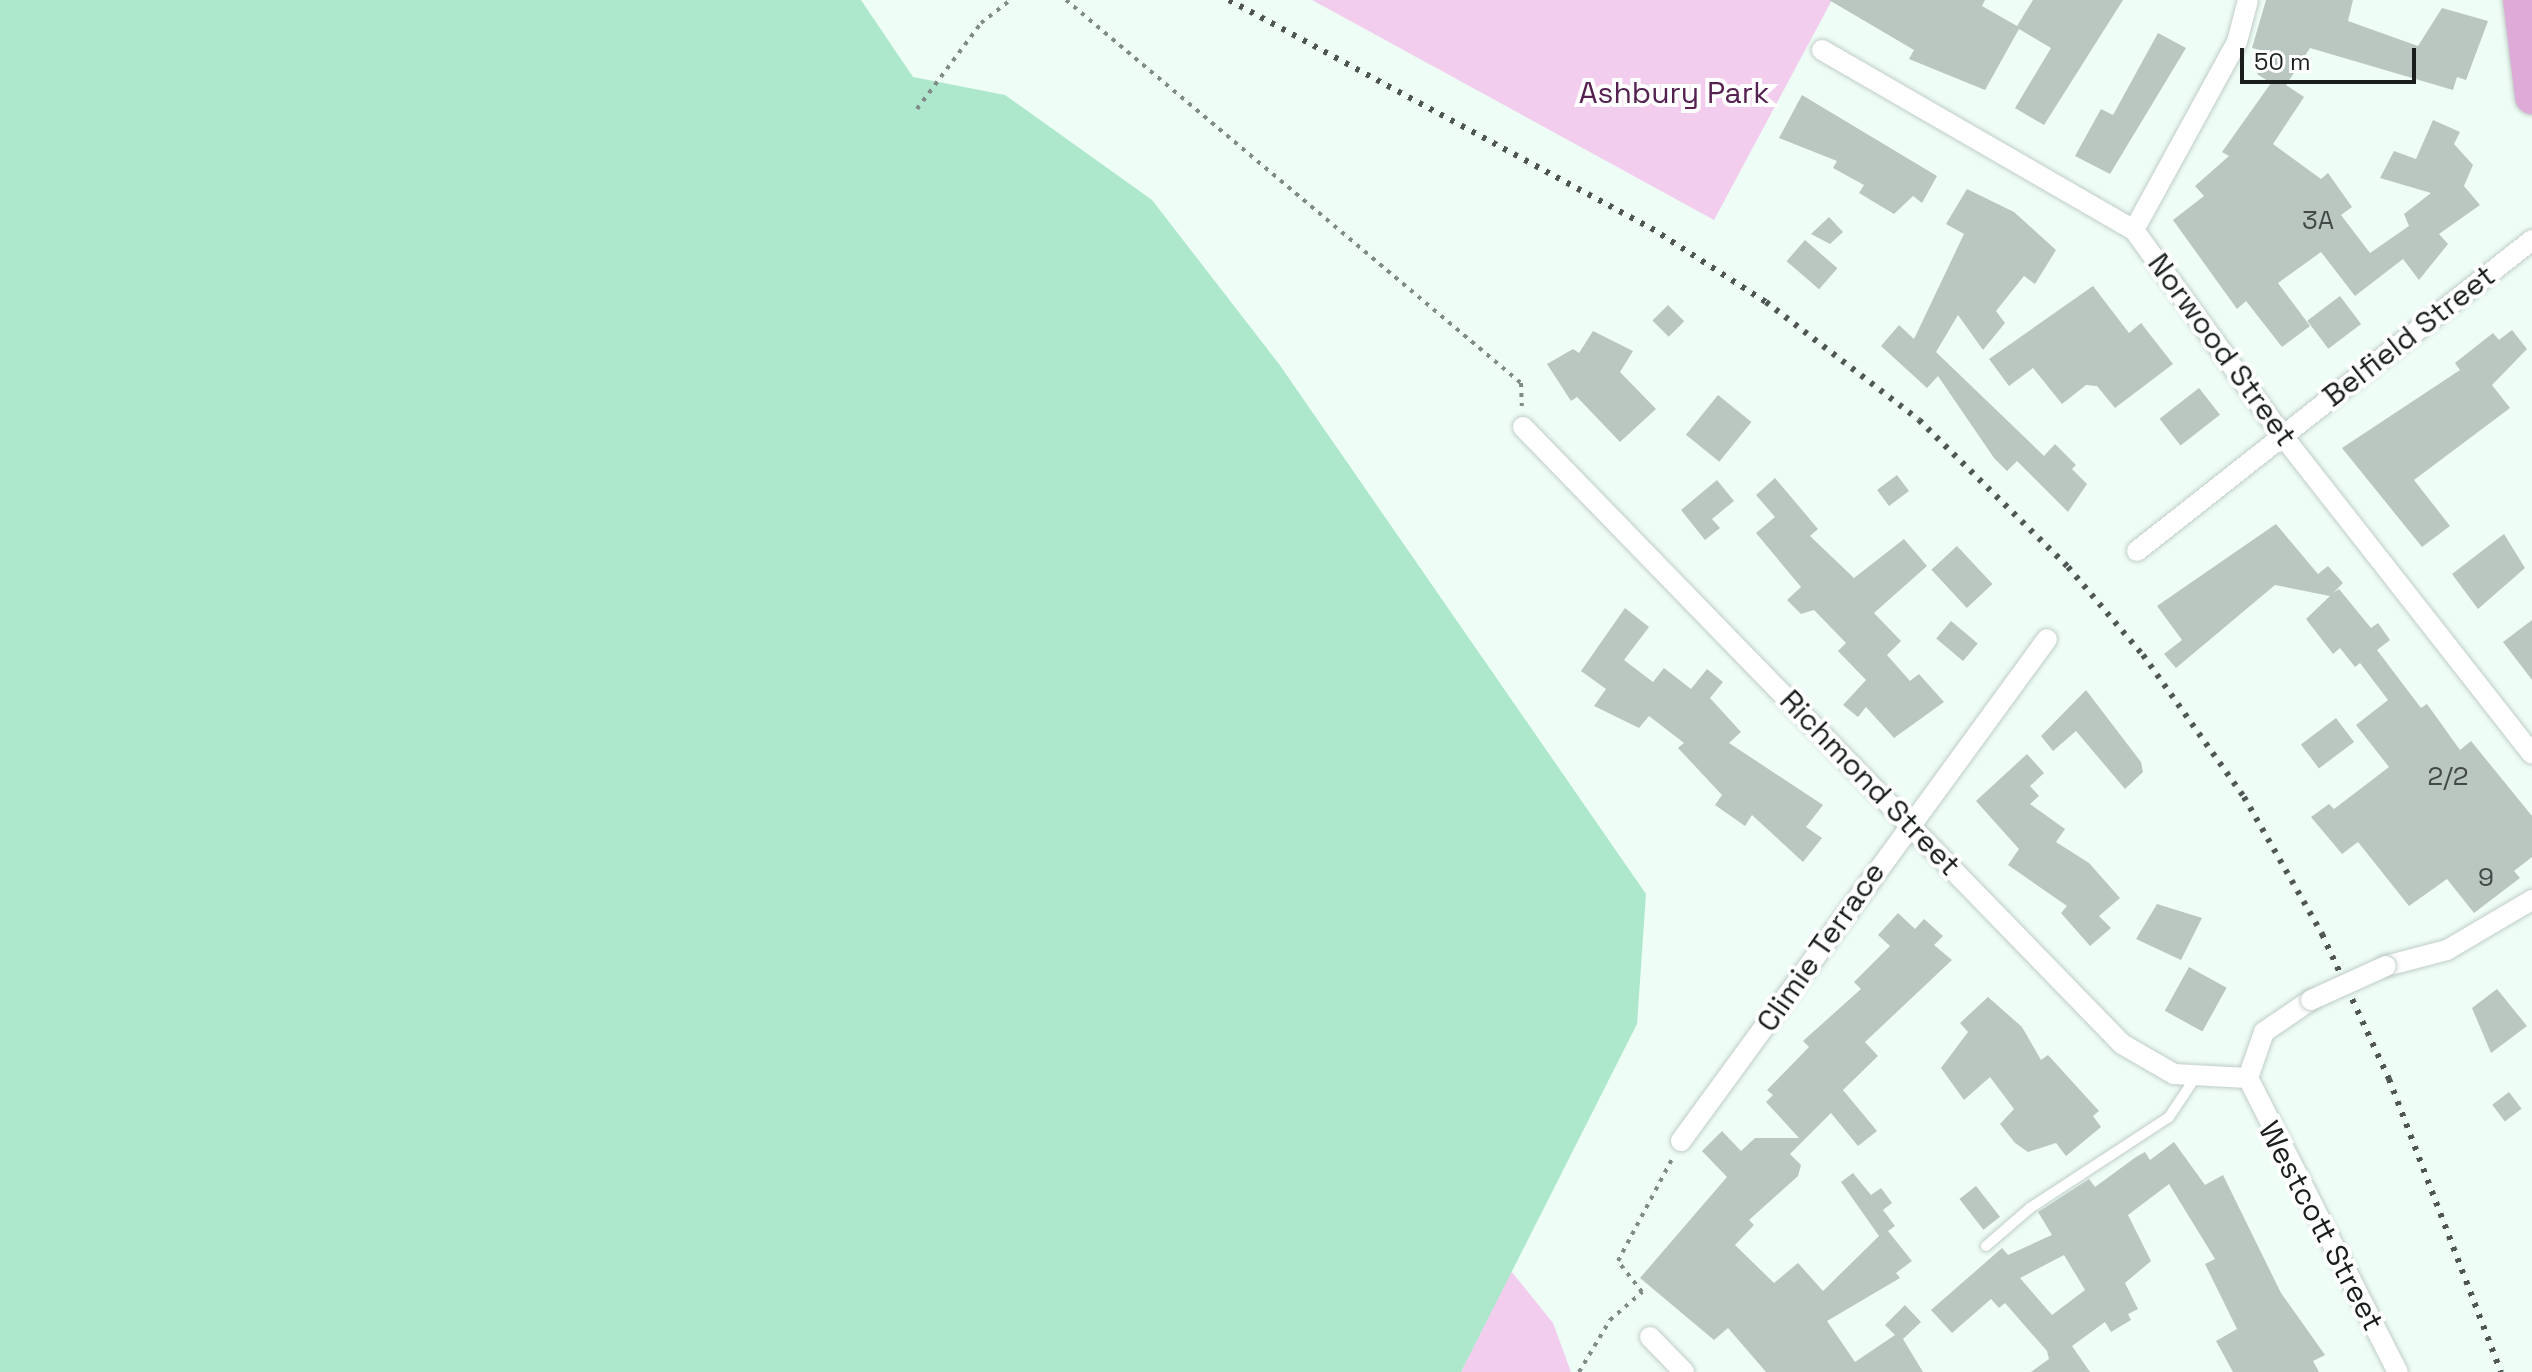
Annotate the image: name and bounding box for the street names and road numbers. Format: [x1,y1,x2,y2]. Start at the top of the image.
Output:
street label: Norwood Street [2140,247,2304,453]
street label: Belfield Street [2316,258,2502,414]
street label: Richmond Street [1772,683,1968,883]
street label: Climie Terrace [1749,855,1893,1039]
street label: Westcott Street [2251,1115,2391,1337]

